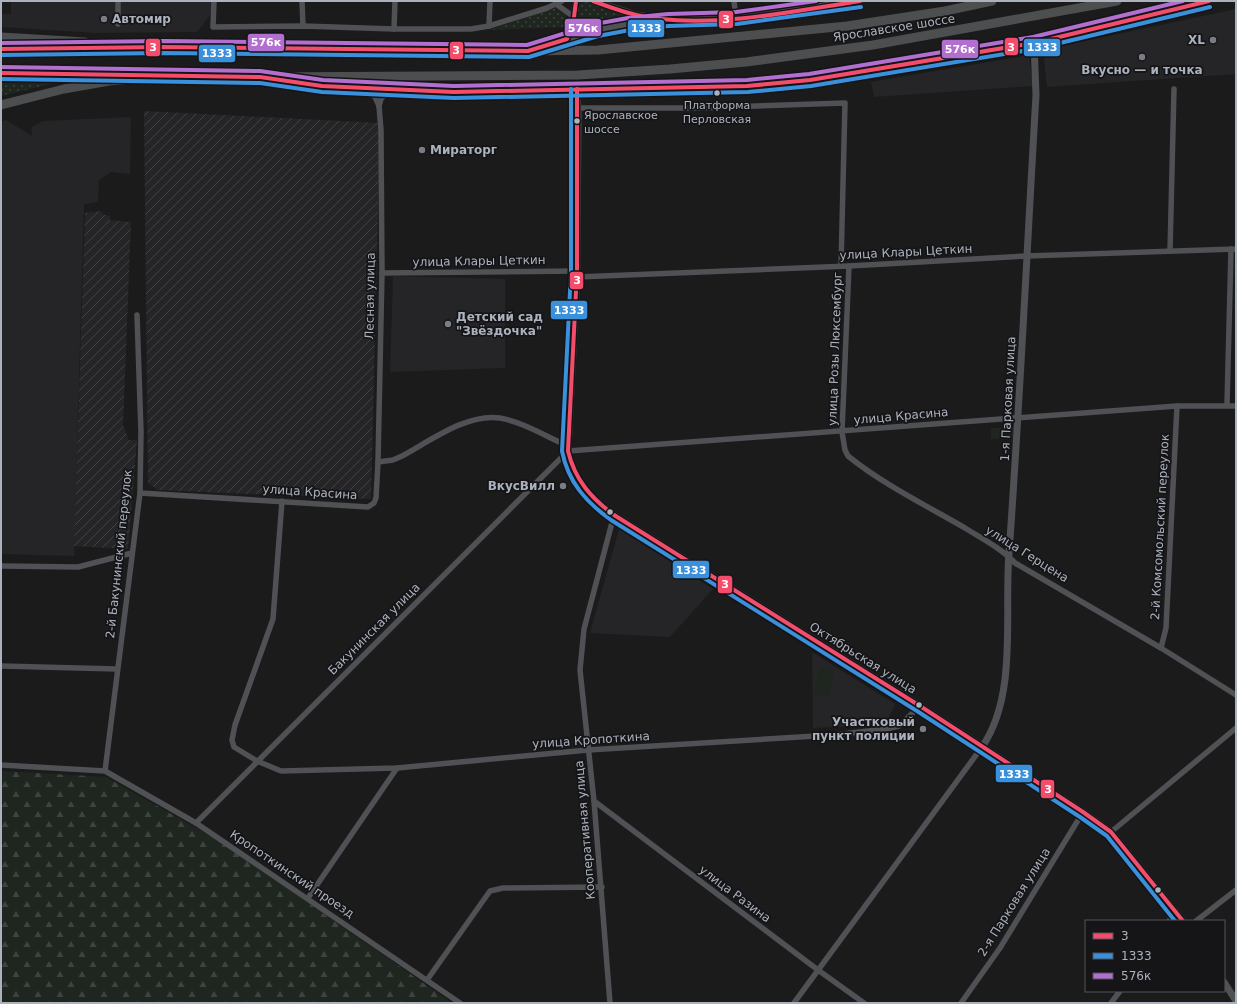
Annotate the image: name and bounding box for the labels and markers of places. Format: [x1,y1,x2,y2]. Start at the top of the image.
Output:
place label: Автомир [112,12,171,26]
marker: Автомир [99,14,109,24]
place label: XL [1188,33,1205,47]
marker: XL [1208,35,1218,45]
marker: Вкусно — и точка [1137,52,1147,62]
place label: Вкусно — и точка [1081,63,1203,77]
marker: Платформа Перловская [712,88,722,98]
place label: Платформа Перловская [683,99,751,126]
place label: Ярославское шоссе [584,109,658,136]
marker: Ярославское шоссе [572,116,582,126]
place label: Мираторг [430,143,497,157]
marker: Мираторг [417,145,427,155]
place label: Детский сад "Звёздочка" [456,310,543,338]
marker: Детский сад "Звёздочка" [443,319,453,329]
place label: ВкусВилл [488,479,555,493]
marker: ВкусВилл [558,481,568,491]
unlabelled marker [605,507,615,517]
unlabelled marker [914,700,924,710]
place label: Участковый пункт полиции [812,715,915,743]
marker: Участковый пункт полиции [918,724,928,734]
unlabelled marker [1153,885,1163,895]

